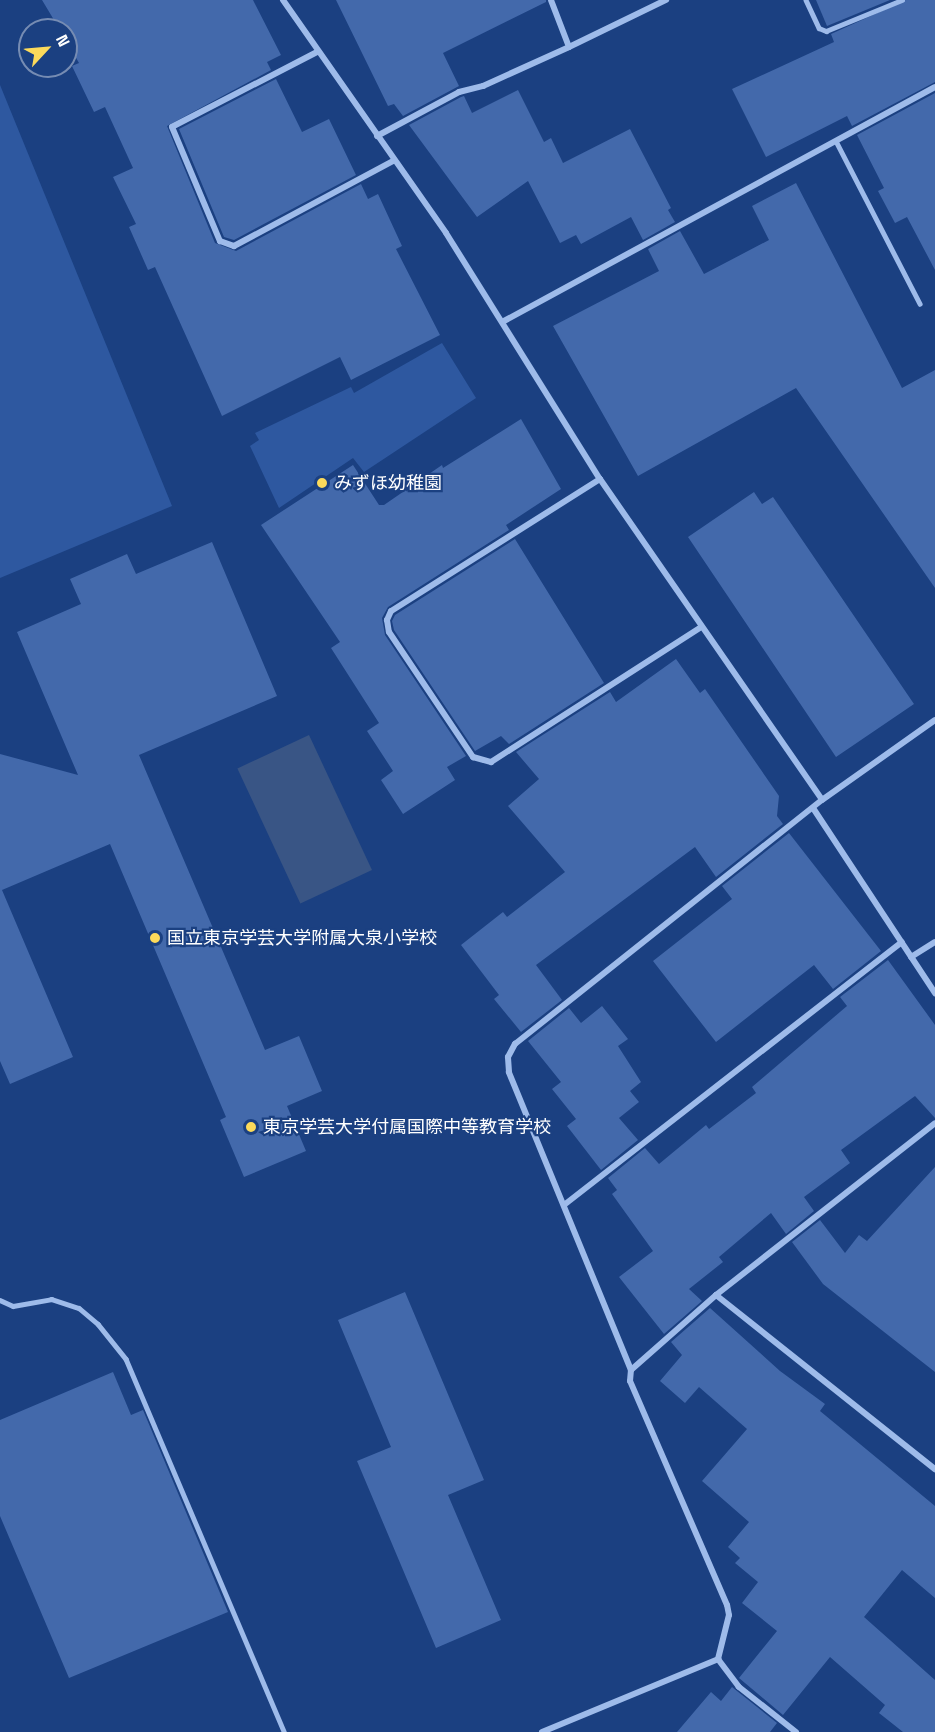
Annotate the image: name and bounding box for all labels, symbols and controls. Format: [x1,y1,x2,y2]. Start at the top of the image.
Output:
north arrow [18,18,78,78]
text: N [51,31,75,50]
place label: みずほ幼稚園 [334,472,442,494]
marker: みずほ幼稚園 [315,476,329,490]
place label: 国立東京学芸大学附属大泉小学校 [167,927,437,949]
marker: 国立東京学芸大学附属大泉小学校 [148,931,162,945]
place label: 東京学芸大学付属国際中等教育学校 [263,1116,551,1138]
marker: 東京学芸大学付属国際中等教育学校 [244,1120,258,1134]

